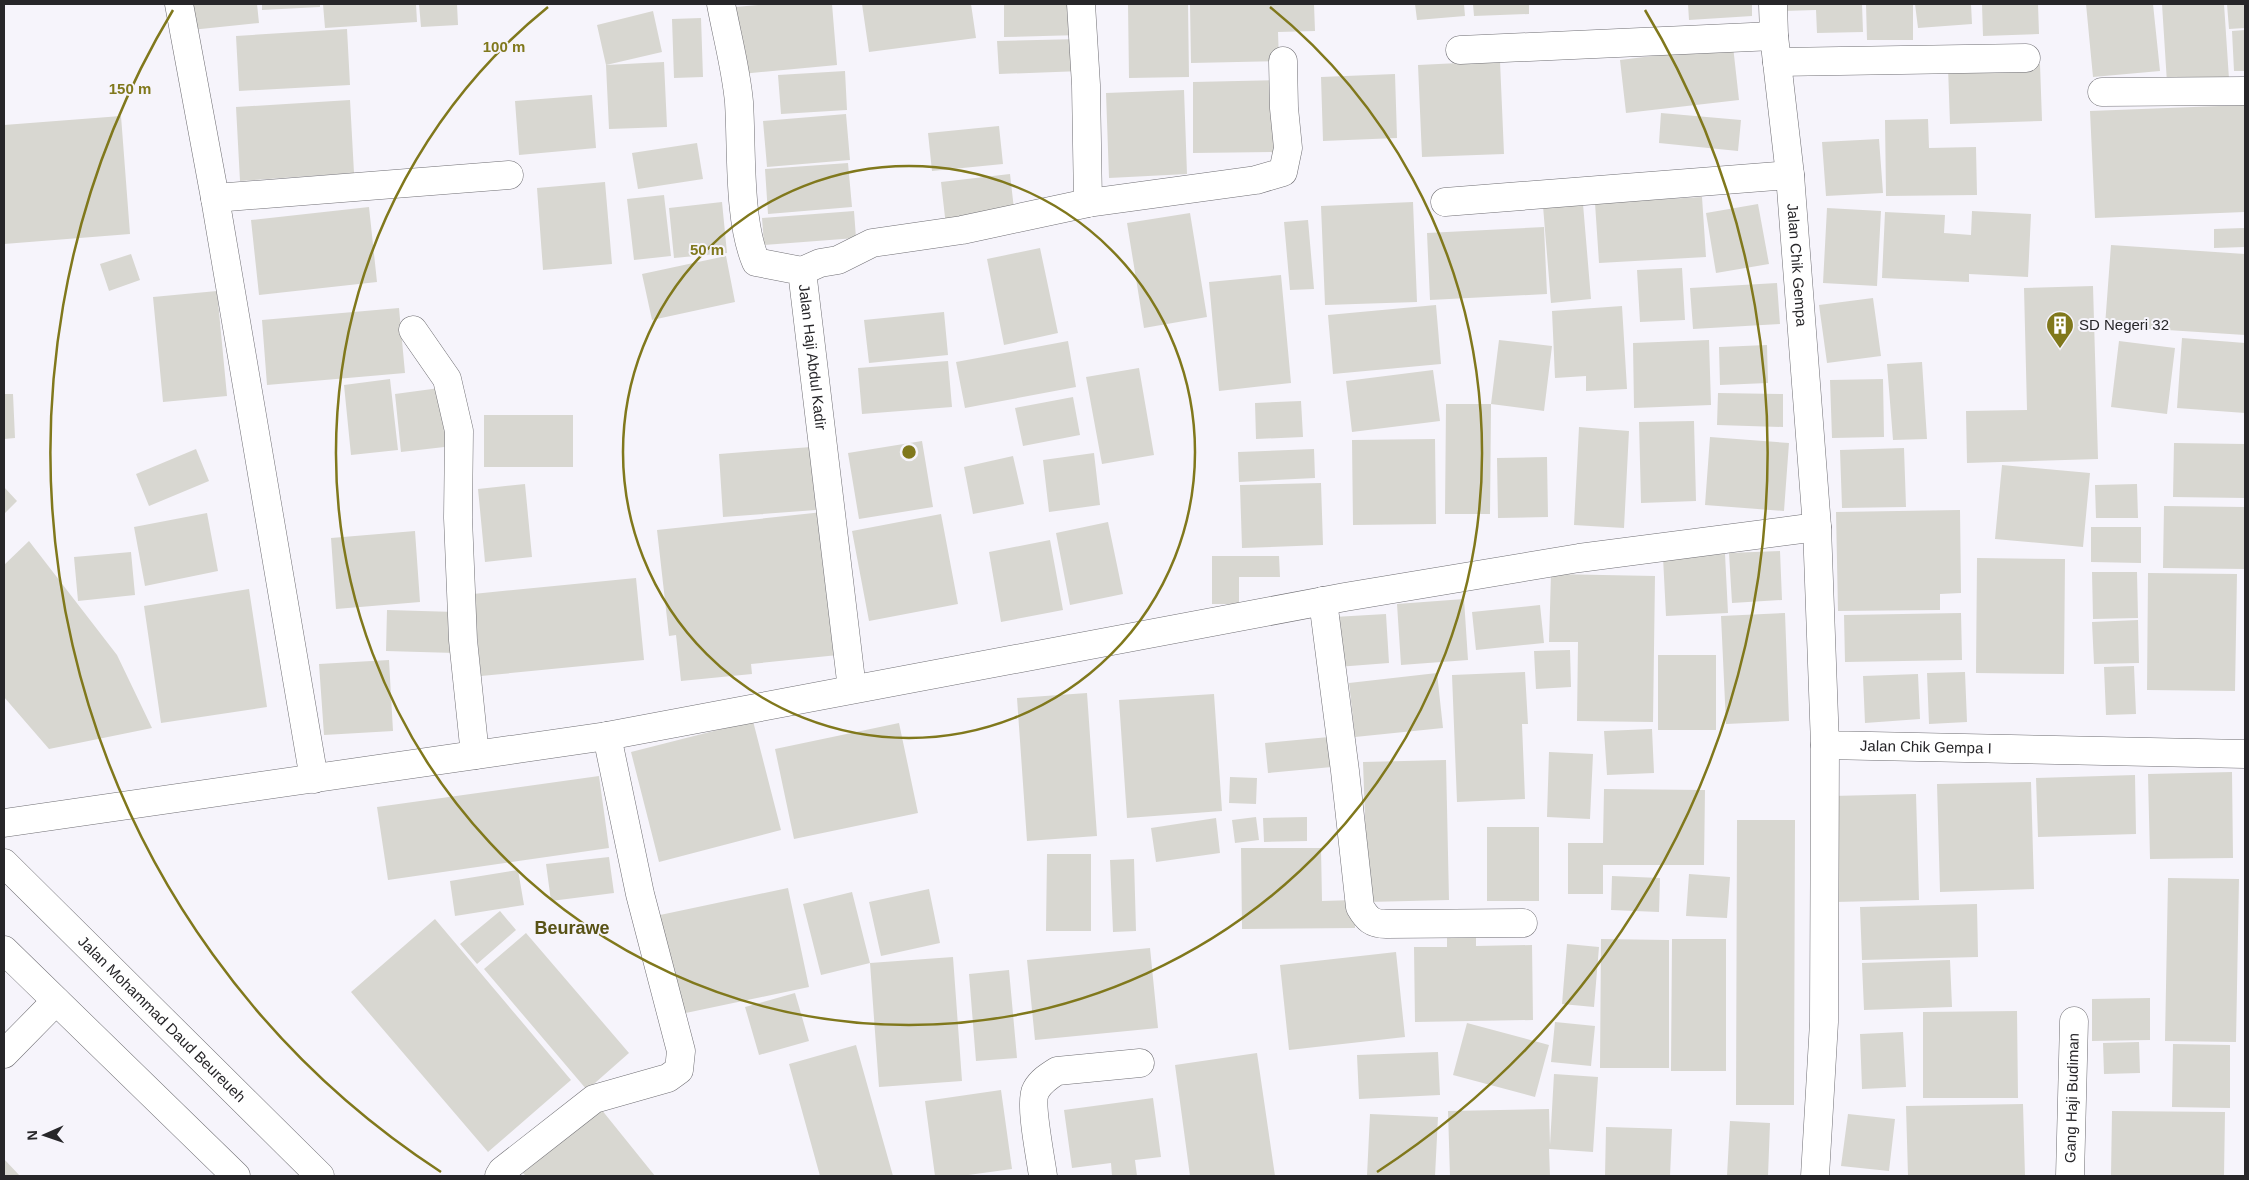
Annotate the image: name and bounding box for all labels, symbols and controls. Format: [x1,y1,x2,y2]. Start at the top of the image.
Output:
text: 100 m [483,38,525,55]
text: 150 m [109,80,151,97]
street label: Jalan Chik Gempa [1784,203,1811,328]
text: 50 m [690,241,724,258]
street label: Jalan Haji Abdul Kadir [796,283,830,431]
building icon: SD Negeri 32 [2045,310,2075,349]
place label: SD Negeri 32 [2079,316,2169,333]
centre of rings [900,443,918,461]
street label: Jalan Chik Gempa I [1860,737,1992,757]
district label: Beurawe [534,918,610,938]
street label: Jalan Mohammad Daud Beureueh [75,932,249,1105]
street label: Gang Haji Budiman [2061,1033,2082,1163]
north arrow [20,1110,70,1160]
text: N [24,1130,40,1141]

